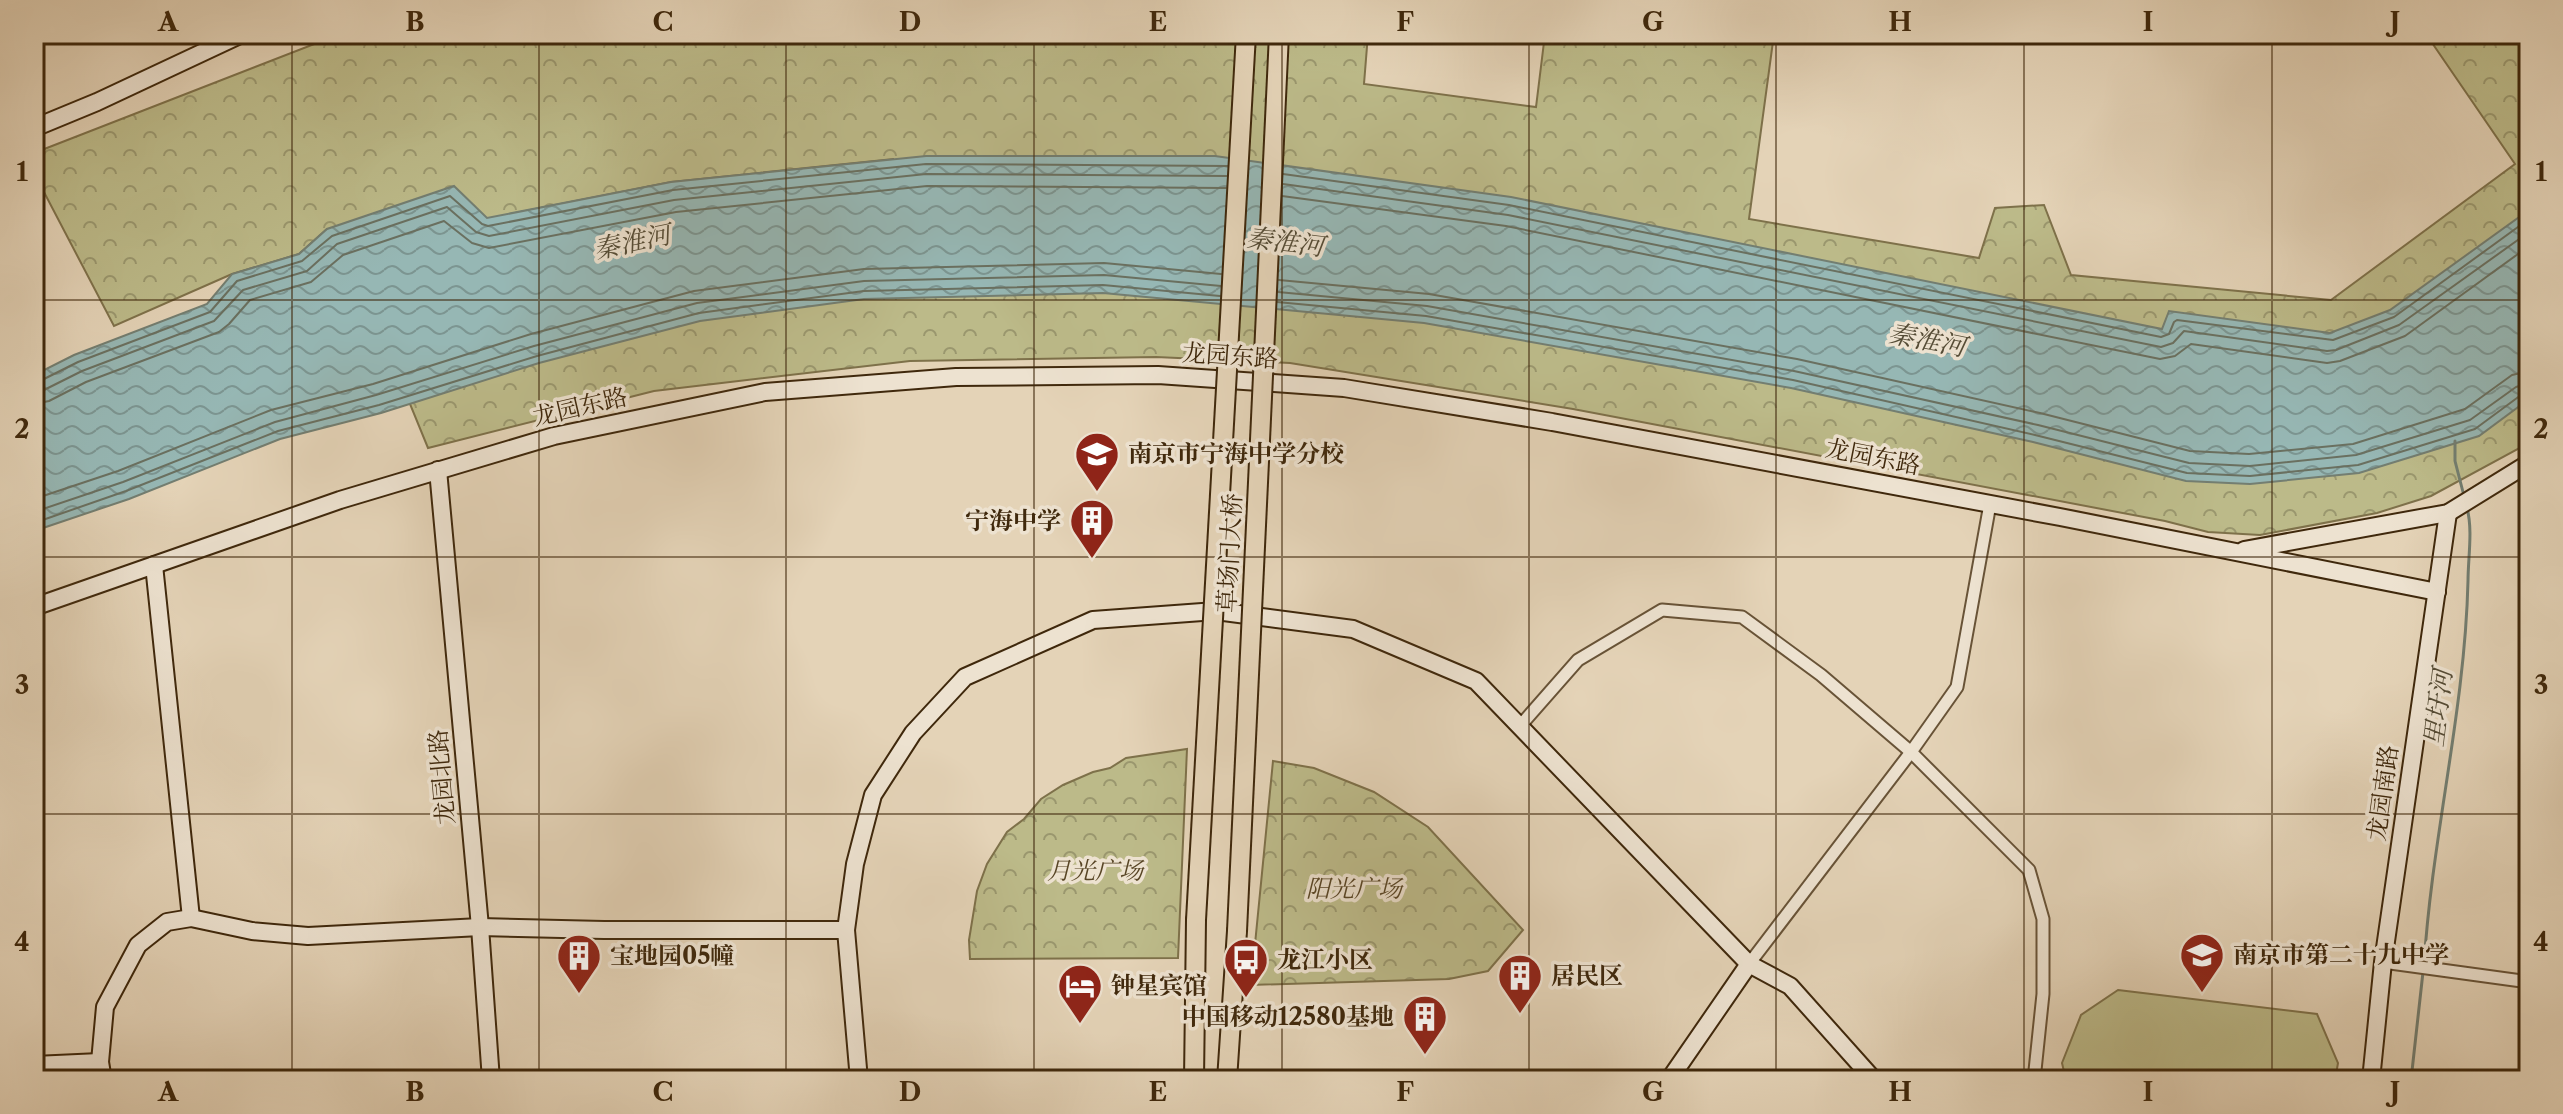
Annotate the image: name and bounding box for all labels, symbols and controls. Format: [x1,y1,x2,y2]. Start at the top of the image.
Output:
text: A [157,6,179,38]
text: B [405,6,425,38]
text: C [653,6,673,38]
text: D [899,6,921,38]
text: E [1149,6,1167,38]
text: F [1396,6,1414,38]
text: G [1642,6,1664,38]
text: H [1888,6,1912,38]
text: I [2143,6,2153,38]
text: J [2386,6,2400,38]
text: 1 [16,156,28,188]
text: 1 [2535,156,2547,188]
water label: 秦淮河 [591,217,677,266]
water label: 秦淮河 [1244,221,1330,263]
water label: 秦淮河 [1886,317,1972,364]
street label: 龙园东路 [1181,338,1279,373]
street label: 龙园东路 [530,382,630,431]
text: 2 [14,413,30,445]
text: 2 [2533,413,2549,445]
school or university icon: 南京市宁海中学分校 [1073,430,1121,493]
street label: 龙园东路 [1823,433,1923,480]
place label: 南京市宁海中学分校 [1128,439,1344,468]
street label: 草场门大桥 [1212,492,1247,614]
building icon: 宁海中学 [1068,497,1116,560]
place label: 宁海中学 [965,506,1061,535]
water label: 里圩河 [2417,663,2459,749]
text: 3 [15,669,29,701]
text: 3 [2534,669,2548,701]
street label: 龙园北路 [423,728,460,826]
street label: 龙园南路 [2361,743,2404,842]
park label: 月光广场 [1047,856,1145,885]
park label: 阳光广场 [1306,874,1404,903]
text: 4 [14,926,30,958]
text: 4 [2533,926,2549,958]
school or university icon: 南京市第二十九中学 [2178,931,2226,994]
building icon: 宝地园05幢 [555,932,603,995]
bus stop icon: 龙江小区 [1222,936,1270,999]
place label: 南京市第二十九中学 [2233,940,2449,969]
place label: 宝地园05幢 [610,941,735,970]
place label: 龙江小区 [1277,945,1373,974]
building icon: 居民区 [1496,952,1544,1015]
place label: 居民区 [1551,961,1623,990]
hotel icon: 钟星宾馆 [1056,962,1104,1025]
place label: 钟星宾馆 [1111,971,1207,1000]
building icon: 中国移动12580基地 [1401,993,1449,1056]
place label: 中国移动12580基地 [1182,1002,1394,1031]
text: A [157,1076,179,1108]
text: B [405,1076,425,1108]
text: C [653,1076,673,1108]
text: D [899,1076,921,1108]
text: E [1149,1076,1167,1108]
text: F [1396,1076,1414,1108]
text: G [1642,1076,1664,1108]
text: H [1888,1076,1912,1108]
text: I [2143,1076,2153,1108]
text: J [2386,1076,2400,1108]

